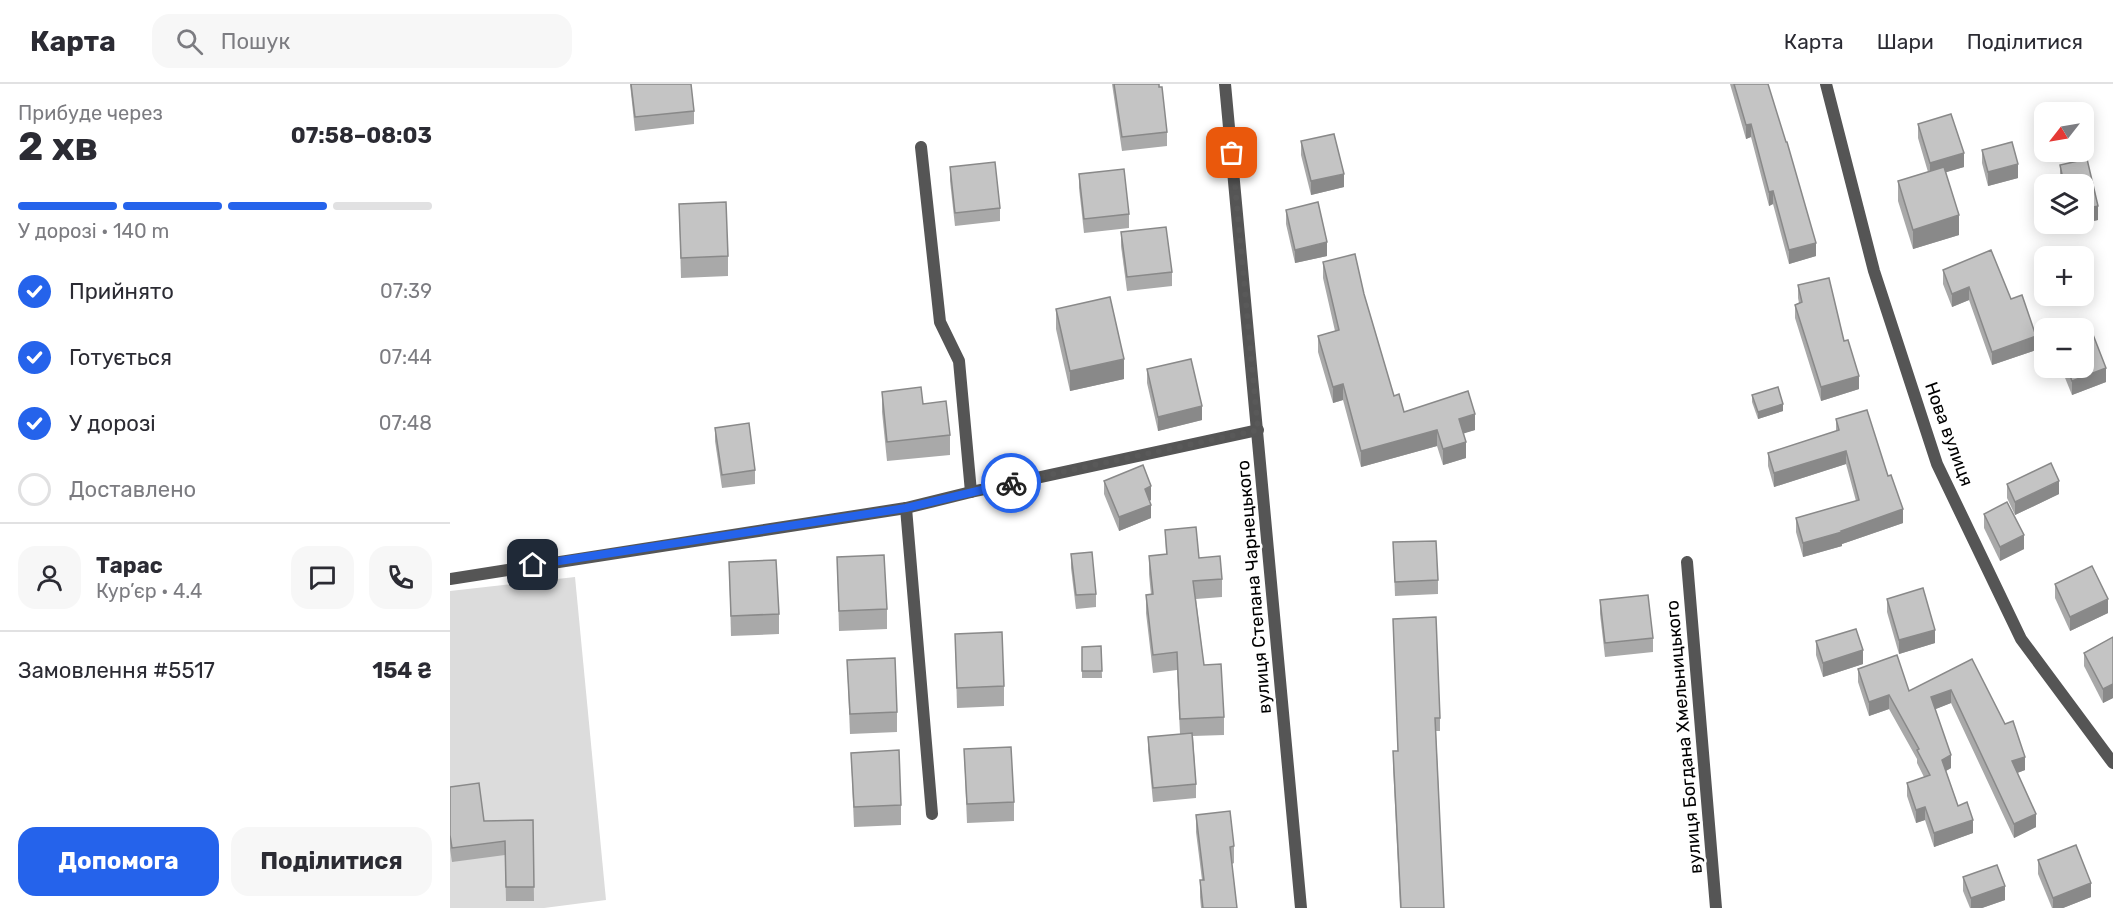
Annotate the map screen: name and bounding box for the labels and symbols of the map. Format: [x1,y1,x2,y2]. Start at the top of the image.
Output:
north arrow [2034,102,2094,162]
pin [1206,127,1257,178]
street label: Нова вулиця [1920,379,1978,489]
courier [981,453,1041,513]
street label: вулиця Степана Чарнецького [1232,459,1276,715]
pin [507,539,558,590]
street label: вулиця Богдана Хмельницького [1661,599,1707,875]

